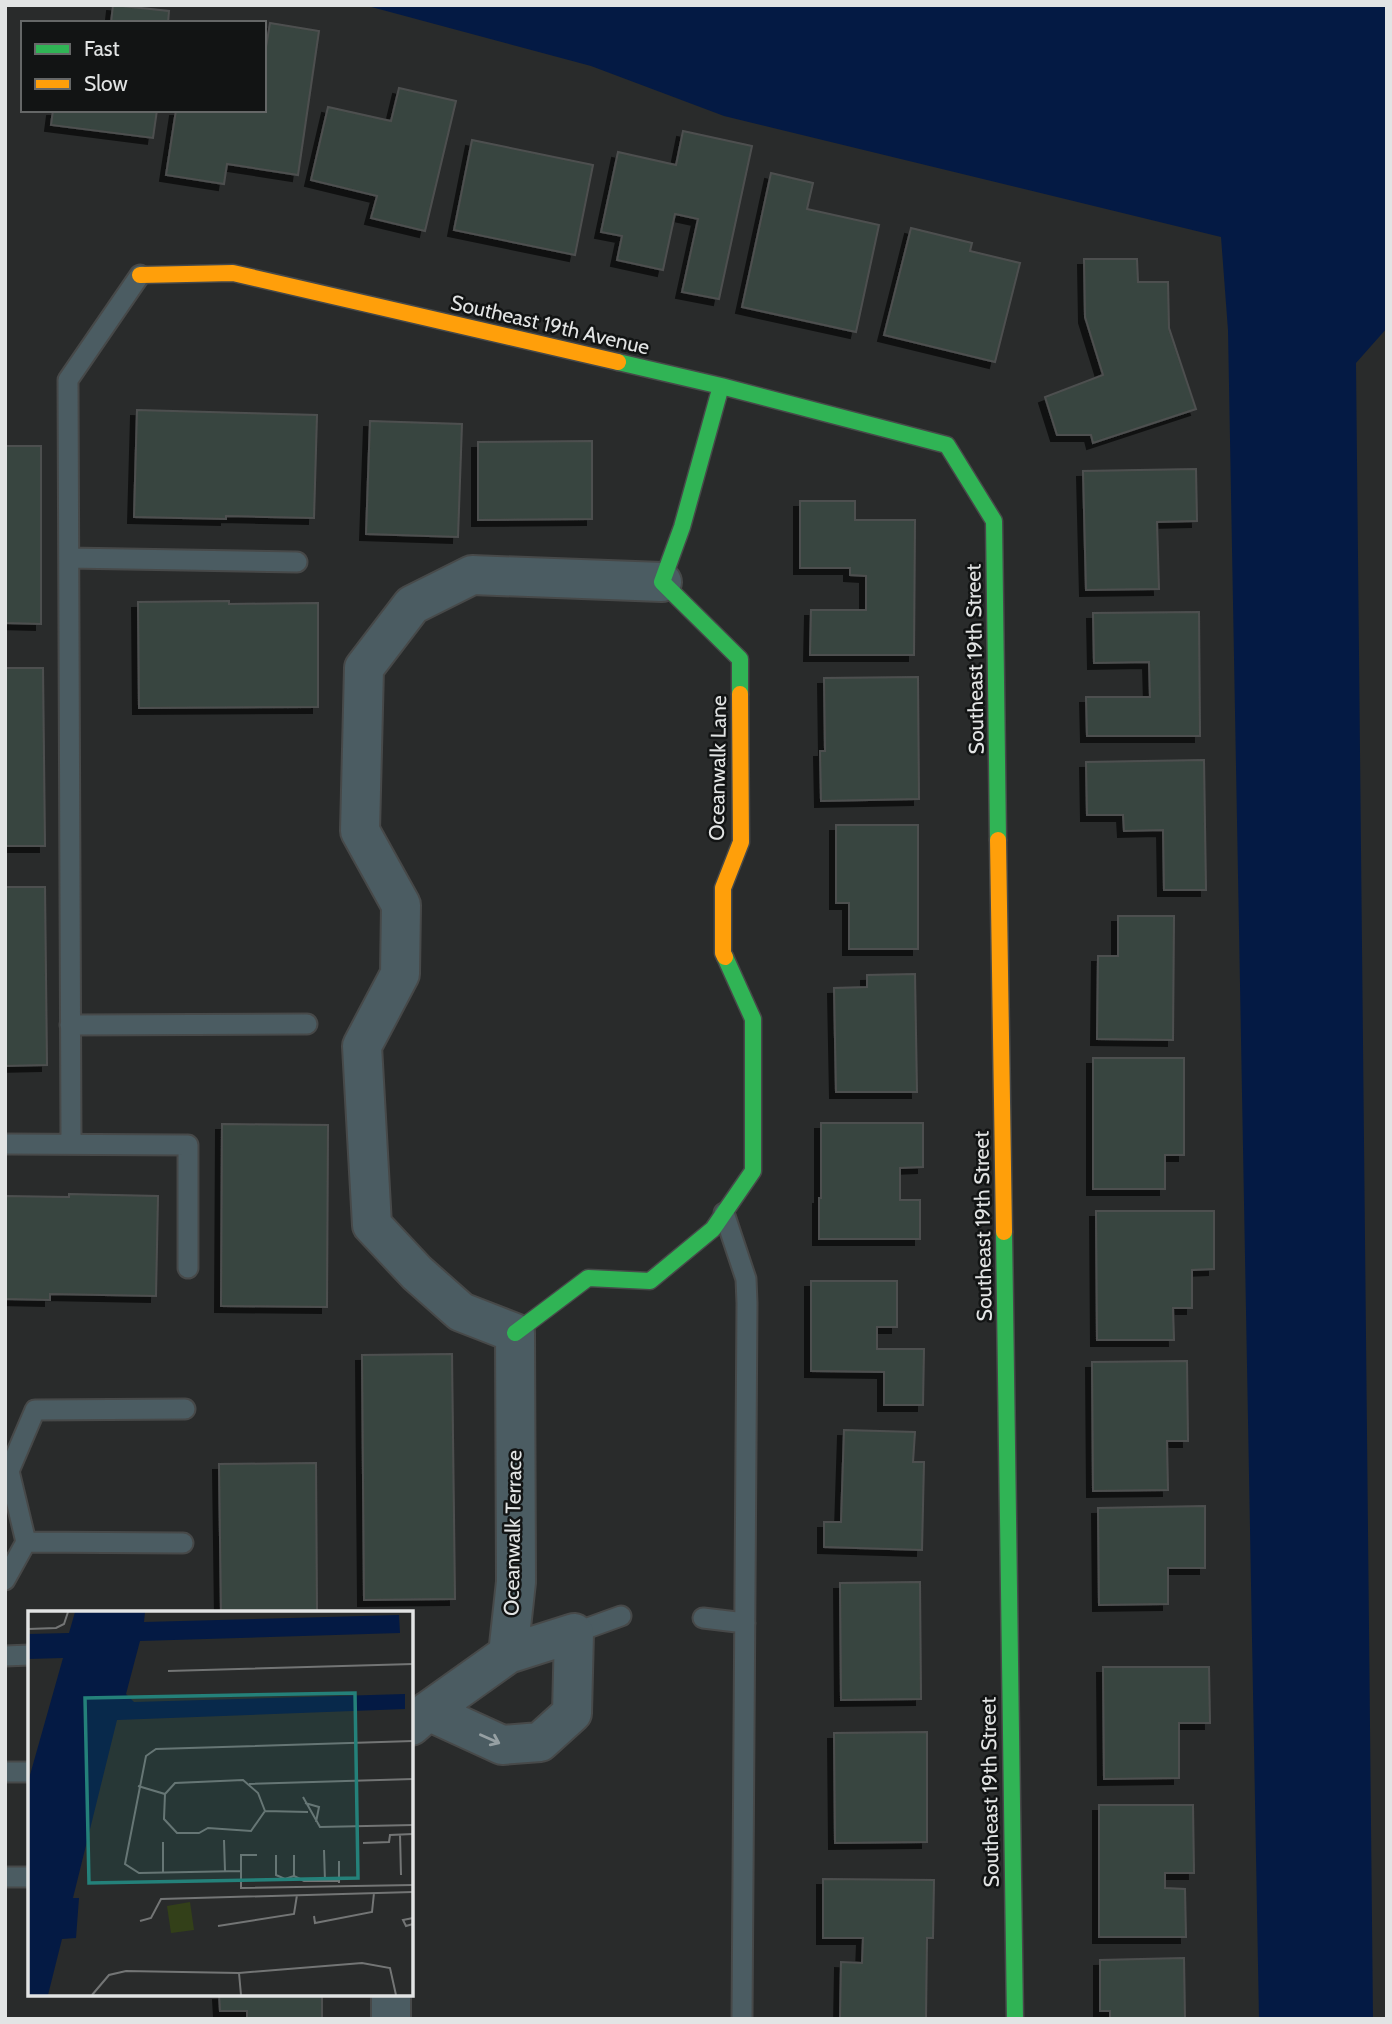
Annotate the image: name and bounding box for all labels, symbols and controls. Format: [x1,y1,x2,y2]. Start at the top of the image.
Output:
legend [21,21,266,112]
text: Fast [84,36,120,61]
text: Slow [84,71,128,96]
street label: Southeast 19th Avenue [448,289,652,360]
street label: Southeast 19th Street [960,564,989,754]
street label: Oceanwalk Lane [704,695,731,841]
street label: Southeast 19th Street [968,1131,997,1321]
street label: Oceanwalk Terrace [499,1450,526,1616]
inset map [28,1611,413,1996]
street label: Southeast 19th Street [975,1697,1004,1887]
one-way arrow [479,1733,500,1747]

